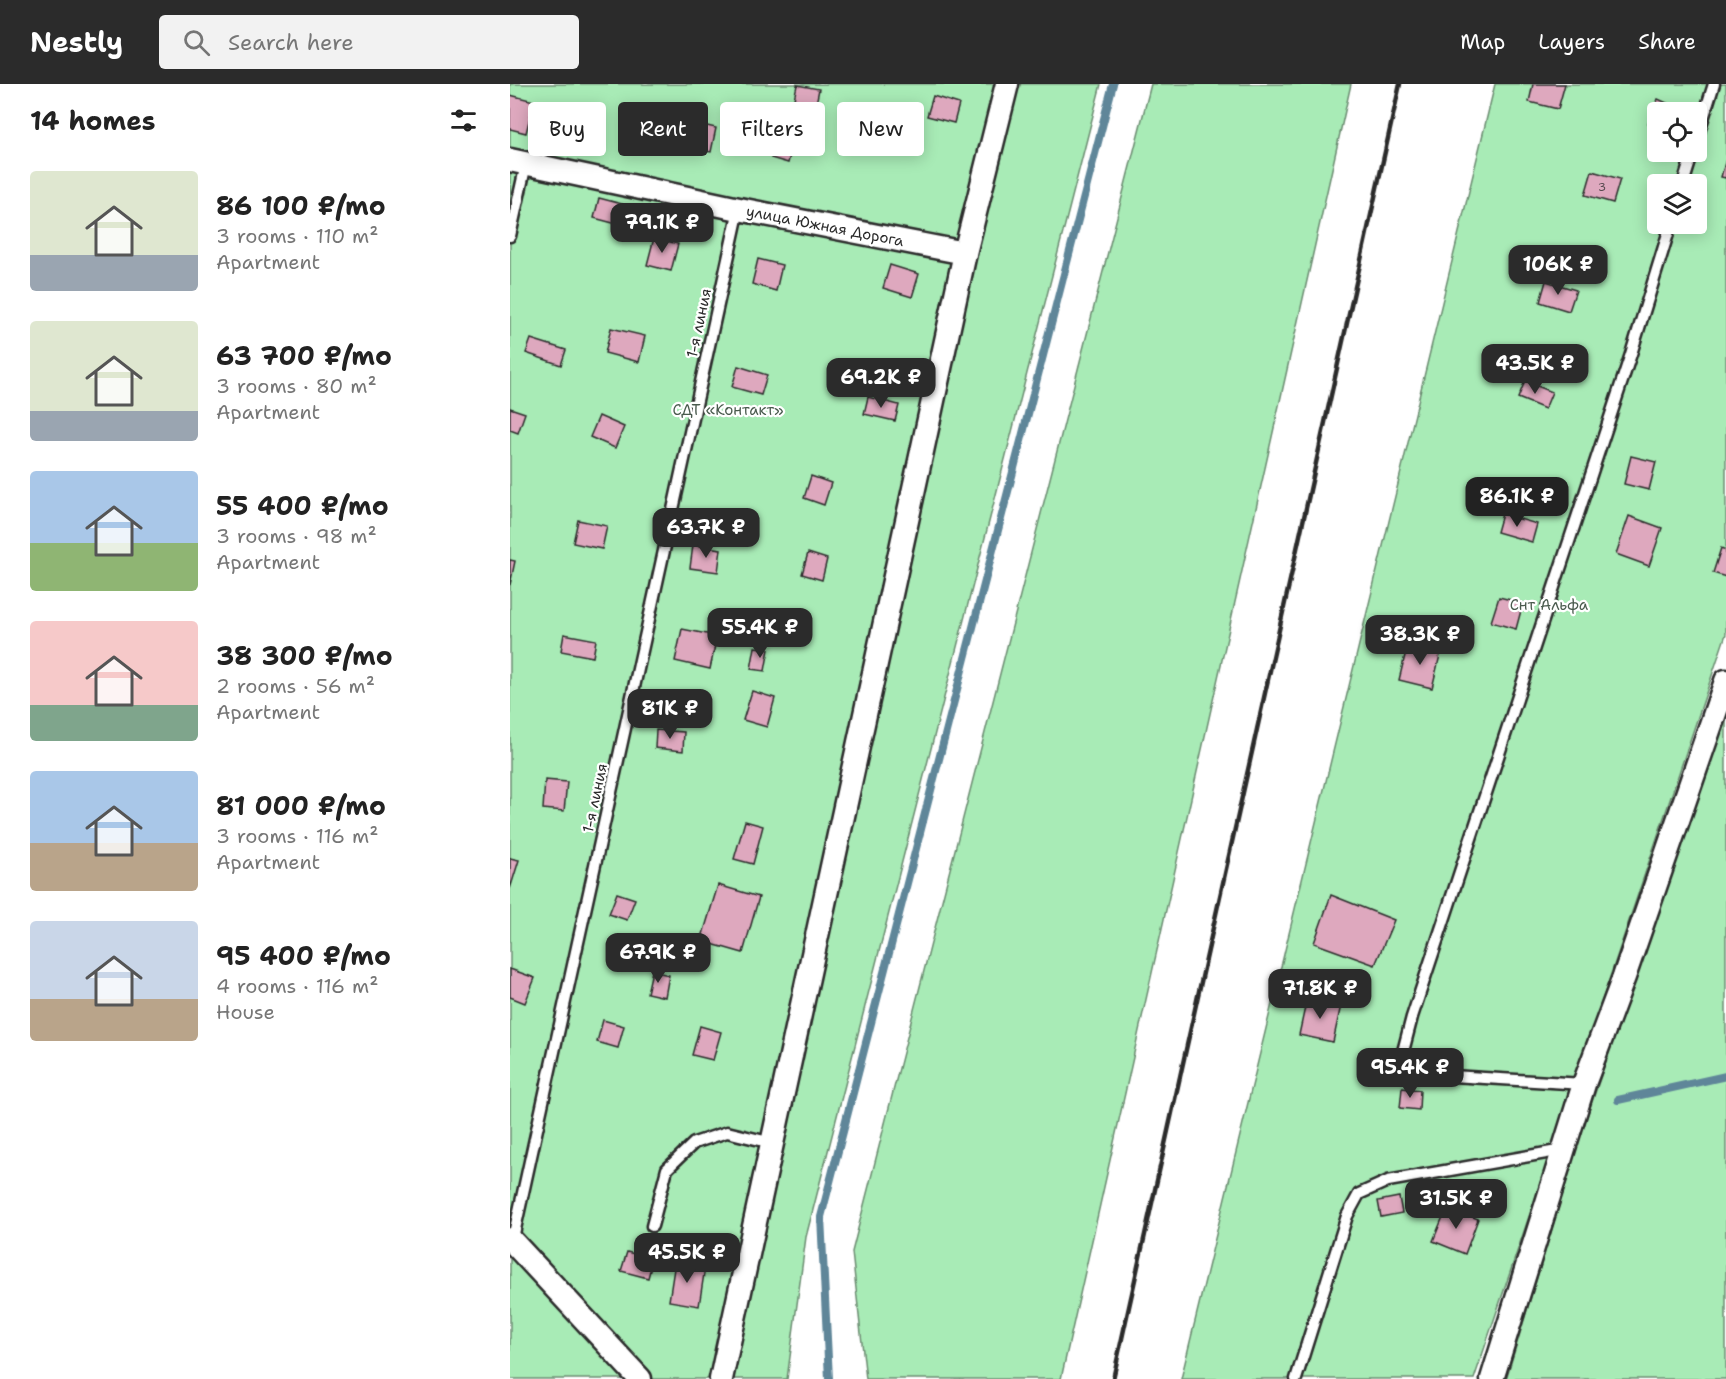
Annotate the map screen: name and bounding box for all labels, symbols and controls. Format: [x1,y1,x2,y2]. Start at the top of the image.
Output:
search box [159,15,579,69]
text: Nestly [30,23,123,61]
icon: search [180,26,213,59]
text: Search here [228,28,354,57]
text: Map [1460,28,1505,56]
text: Layers [1538,28,1605,56]
text: Share [1638,28,1696,56]
chip: Buy [528,102,606,156]
chip: Rent [618,102,708,156]
chip: Filters [720,102,825,156]
chip: New [837,102,924,156]
map controls [1647,102,1707,234]
button: locate [1647,102,1707,162]
text: 14 homes [30,103,156,138]
icon: filters [447,104,480,137]
button: layers [1647,174,1707,234]
house number: 3 [1598,179,1606,195]
text: 86 100 ₽/mo [216,188,386,223]
icon: home [78,195,150,267]
street label: улица Южная Дорога [745,201,906,251]
pin: 79.1K ₽ [607,203,717,254]
text: 79.1K ₽ [624,209,700,235]
text: 3 rooms · 110 m² [216,223,379,249]
pin: 106K ₽ [1509,245,1607,296]
text: Apartment [216,249,320,275]
text: 106K ₽ [1523,251,1593,277]
street label: 1-я линия [682,287,716,359]
text: 63 700 ₽/mo [216,338,392,373]
pin: 43.5K ₽ [1480,344,1590,395]
icon: home [78,345,150,417]
text: 43.5K ₽ [1495,350,1575,376]
pin: 69.2K ₽ [826,358,936,409]
text: 69.2K ₽ [841,364,921,390]
text: 3 rooms · 80 m² [216,373,377,399]
text: Apartment [216,399,320,425]
park label: СДТ «Контакт» [672,400,784,420]
pin: 86.1K ₽ [1462,477,1572,528]
text: 86.1K ₽ [1480,483,1554,509]
text: 55 400 ₽/mo [216,488,389,523]
icon: home [78,495,150,567]
pin: 63.7K ₽ [651,508,761,559]
text: 63.7K ₽ [667,514,745,540]
text: 3 rooms · 98 m² [216,523,377,549]
text: Apartment [216,549,320,575]
park label: Снт Альфа [1510,595,1589,615]
pin: 55.4K ₽ [705,608,815,659]
text: 55.4K ₽ [721,614,799,640]
pin: 38.3K ₽ [1365,615,1475,666]
text: 38.3K ₽ [1379,621,1461,647]
text: 38 300 ₽/mo [216,638,393,673]
icon: home [78,645,150,717]
text: 2 rooms · 56 m² [216,673,375,699]
pin: 81K ₽ [628,689,712,740]
text: 81K ₽ [641,695,699,721]
text: Apartment [216,699,320,725]
street label: 1-я линия [578,762,612,834]
text: 81 000 ₽/mo [216,788,386,823]
icon: home [78,795,150,867]
text: 3 rooms · 116 m² [216,823,378,849]
text: Apartment [216,849,320,875]
pin: 67.9K ₽ [603,933,713,984]
text: 95 400 ₽/mo [216,938,391,973]
text: 67.9K ₽ [620,939,696,965]
icon: home [78,945,150,1017]
pin: 71.8K ₽ [1265,969,1375,1020]
text: 4 rooms · 116 m² [216,973,378,999]
text: 71.8K ₽ [1282,975,1358,1001]
text: House [216,999,275,1025]
pin: 95.4K ₽ [1355,1048,1465,1099]
text: 95.4K ₽ [1371,1054,1449,1080]
pin: 31.5K ₽ [1401,1179,1511,1230]
text: 31.5K ₽ [1419,1185,1493,1211]
pin: 45.5K ₽ [632,1233,742,1284]
text: 45.5K ₽ [648,1239,726,1265]

